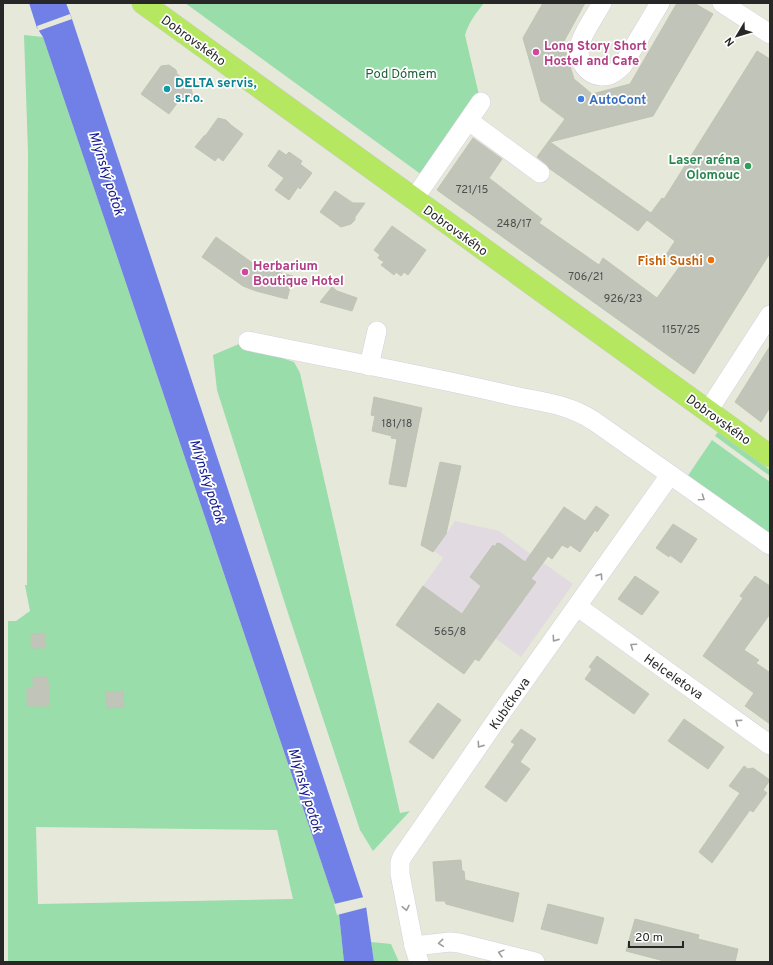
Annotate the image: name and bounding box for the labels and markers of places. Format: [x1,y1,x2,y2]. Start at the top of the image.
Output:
place label: Long Story Short Hostel and Cafe [544,39,647,70]
marker: Long Story Short Hostel and Cafe [531,47,541,57]
place label: DELTA servis, s.r.o. [175,76,257,107]
marker: DELTA servis, s.r.o. [162,84,172,94]
place label: AutoCont [589,93,646,109]
marker: AutoCont [576,94,586,104]
place label: Laser aréna Olomouc [669,153,740,184]
marker: Laser aréna Olomouc [743,161,753,171]
place label: Fishi Sushi [637,254,703,270]
marker: Fishi Sushi [706,255,716,265]
place label: Herbarium Boutique Hotel [253,259,344,290]
marker: Herbarium Boutique Hotel [240,267,250,277]

